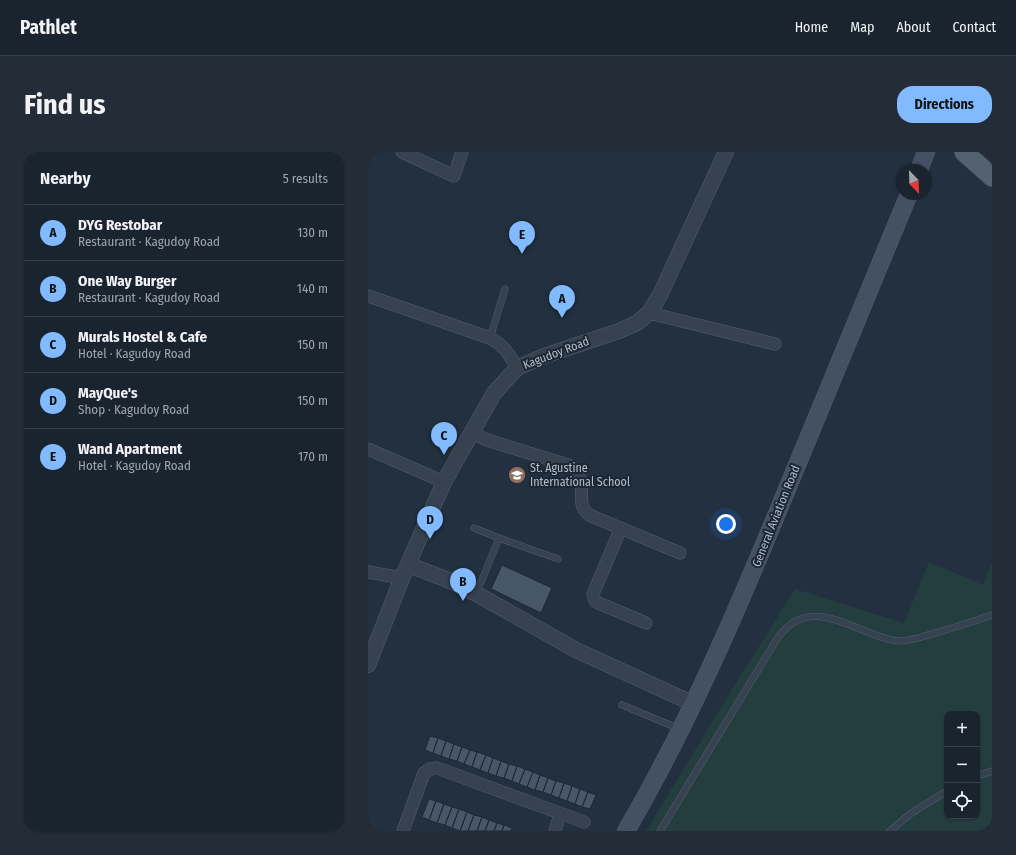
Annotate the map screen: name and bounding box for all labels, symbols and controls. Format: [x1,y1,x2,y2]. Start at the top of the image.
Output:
text: Pathlet [20,16,77,39]
text: Home [795,19,828,36]
text: Map [850,19,874,36]
text: About [896,19,931,36]
text: Contact [953,19,996,36]
button: Directions [897,86,992,123]
text: Find us [24,88,106,121]
north arrow [896,164,932,200]
text: Nearby [40,168,91,189]
text: 5 results [283,171,328,186]
text: DYG Restobar [78,216,162,234]
pin: E [509,221,535,254]
text: A [49,225,57,240]
text: 130 m [297,225,328,240]
text: Restaurant · Kagudoy Road [78,234,220,249]
text: One Way Burger [78,272,176,290]
text: B [49,281,57,296]
text: 140 m [297,281,328,296]
pin: A [549,285,575,318]
text: Restaurant · Kagudoy Road [78,290,220,305]
text: Murals Hostel & Cafe [78,328,207,346]
street label: Kagudoy Road [521,334,591,372]
text: C [50,337,56,352]
text: 150 m [297,337,328,352]
text: Hotel · Kagudoy Road [78,346,191,361]
text: MayQue's [78,384,138,402]
text: D [49,393,57,408]
text: 150 m [297,393,328,408]
text: Shop · Kagudoy Road [78,402,189,417]
pin: C [431,422,457,455]
text: Wand Apartment [78,440,182,458]
text: E [50,449,56,464]
text: 170 m [298,449,328,464]
text: Hotel · Kagudoy Road [78,458,191,473]
place label: St. Agustine International School [530,461,630,489]
street label: General Aviation Road [749,463,803,569]
school or university icon: St. Agustine International School [507,465,527,485]
pin: D [417,506,443,539]
your location [716,514,736,534]
pin: B [450,568,476,601]
map controls [944,711,980,819]
button: + [944,711,980,747]
button: − [944,747,980,783]
button: locate [944,783,980,819]

